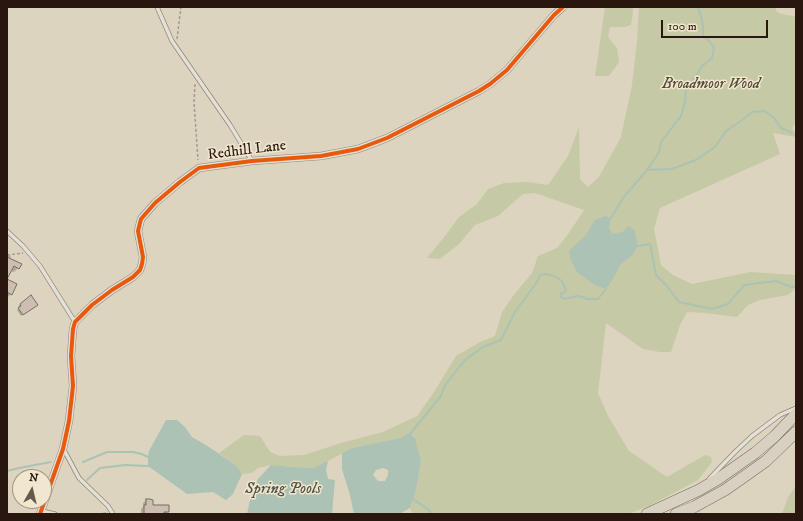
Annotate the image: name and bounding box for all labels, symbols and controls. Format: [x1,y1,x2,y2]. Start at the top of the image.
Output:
scale bar [663,12,770,38]
text: 100 m [668,19,697,34]
park label: Broadmoor Wood [662,76,760,94]
street label: Redhill Lane [207,137,287,165]
north arrow [12,469,52,509]
text: N [28,471,39,486]
water label: Spring Pools [245,480,321,500]

